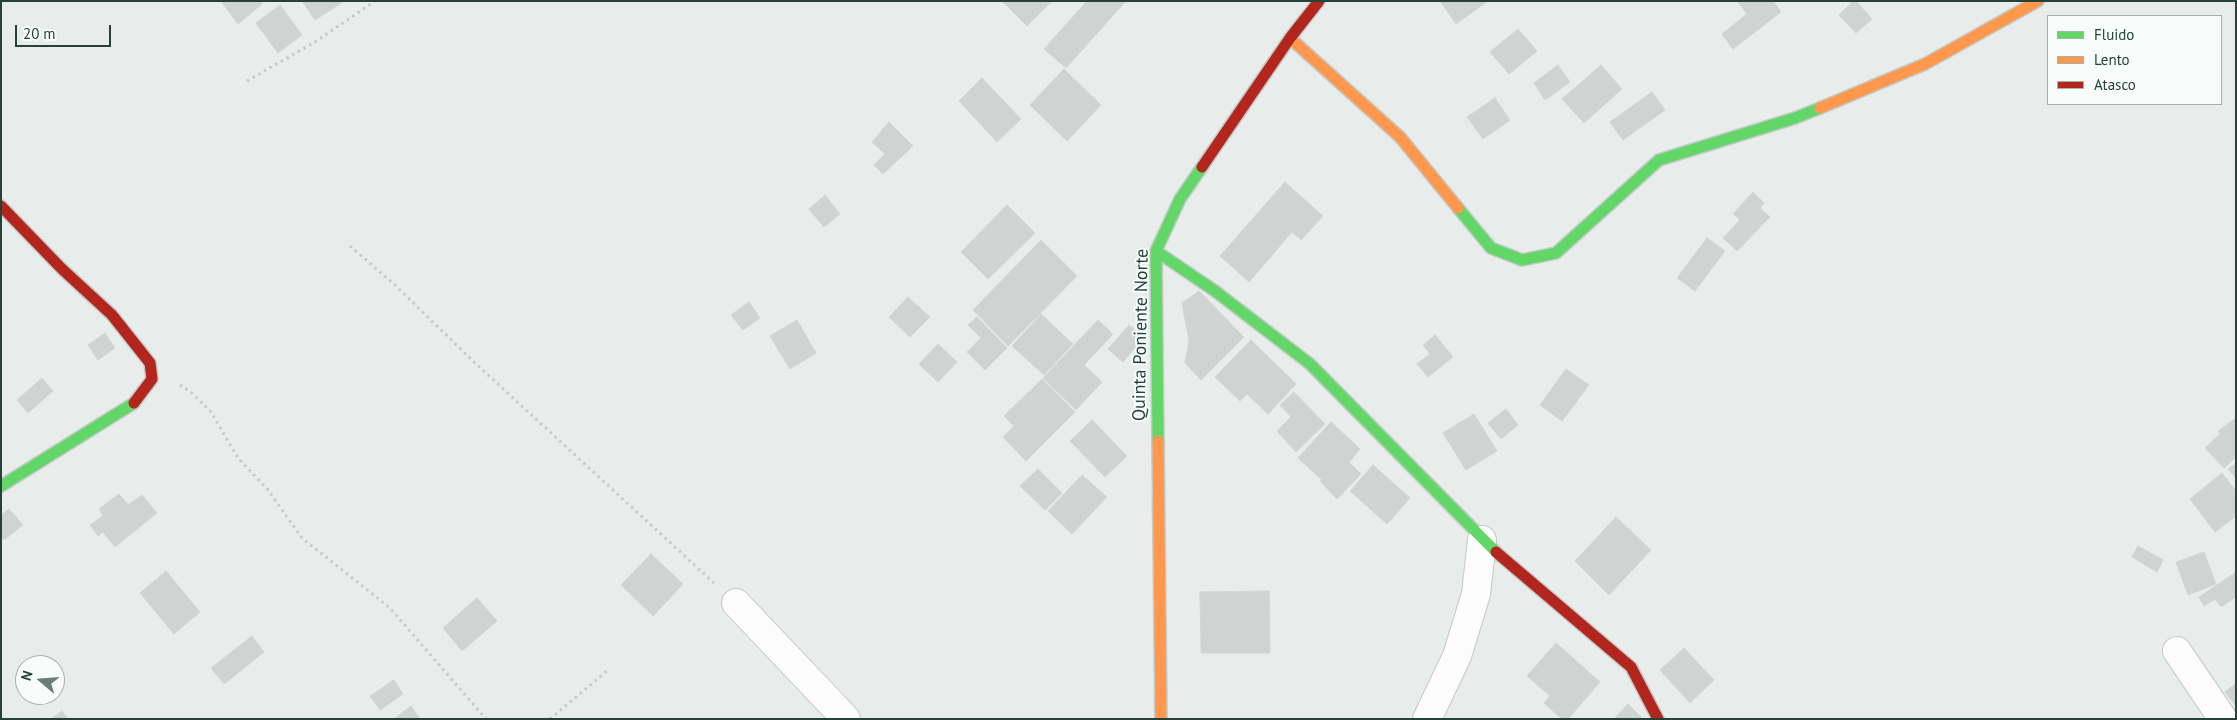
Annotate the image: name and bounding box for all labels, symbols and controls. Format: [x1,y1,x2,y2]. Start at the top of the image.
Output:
scale bar [18,15,114,47]
legend [2047,15,2222,105]
text: 20 m [23,24,56,43]
text: Fluido [2094,25,2134,44]
text: Lento [2094,50,2130,69]
text: Atasco [2094,75,2136,94]
street label: Quinta Poniente Norte [1129,249,1153,421]
north arrow [15,655,65,705]
text: N [17,669,37,683]

